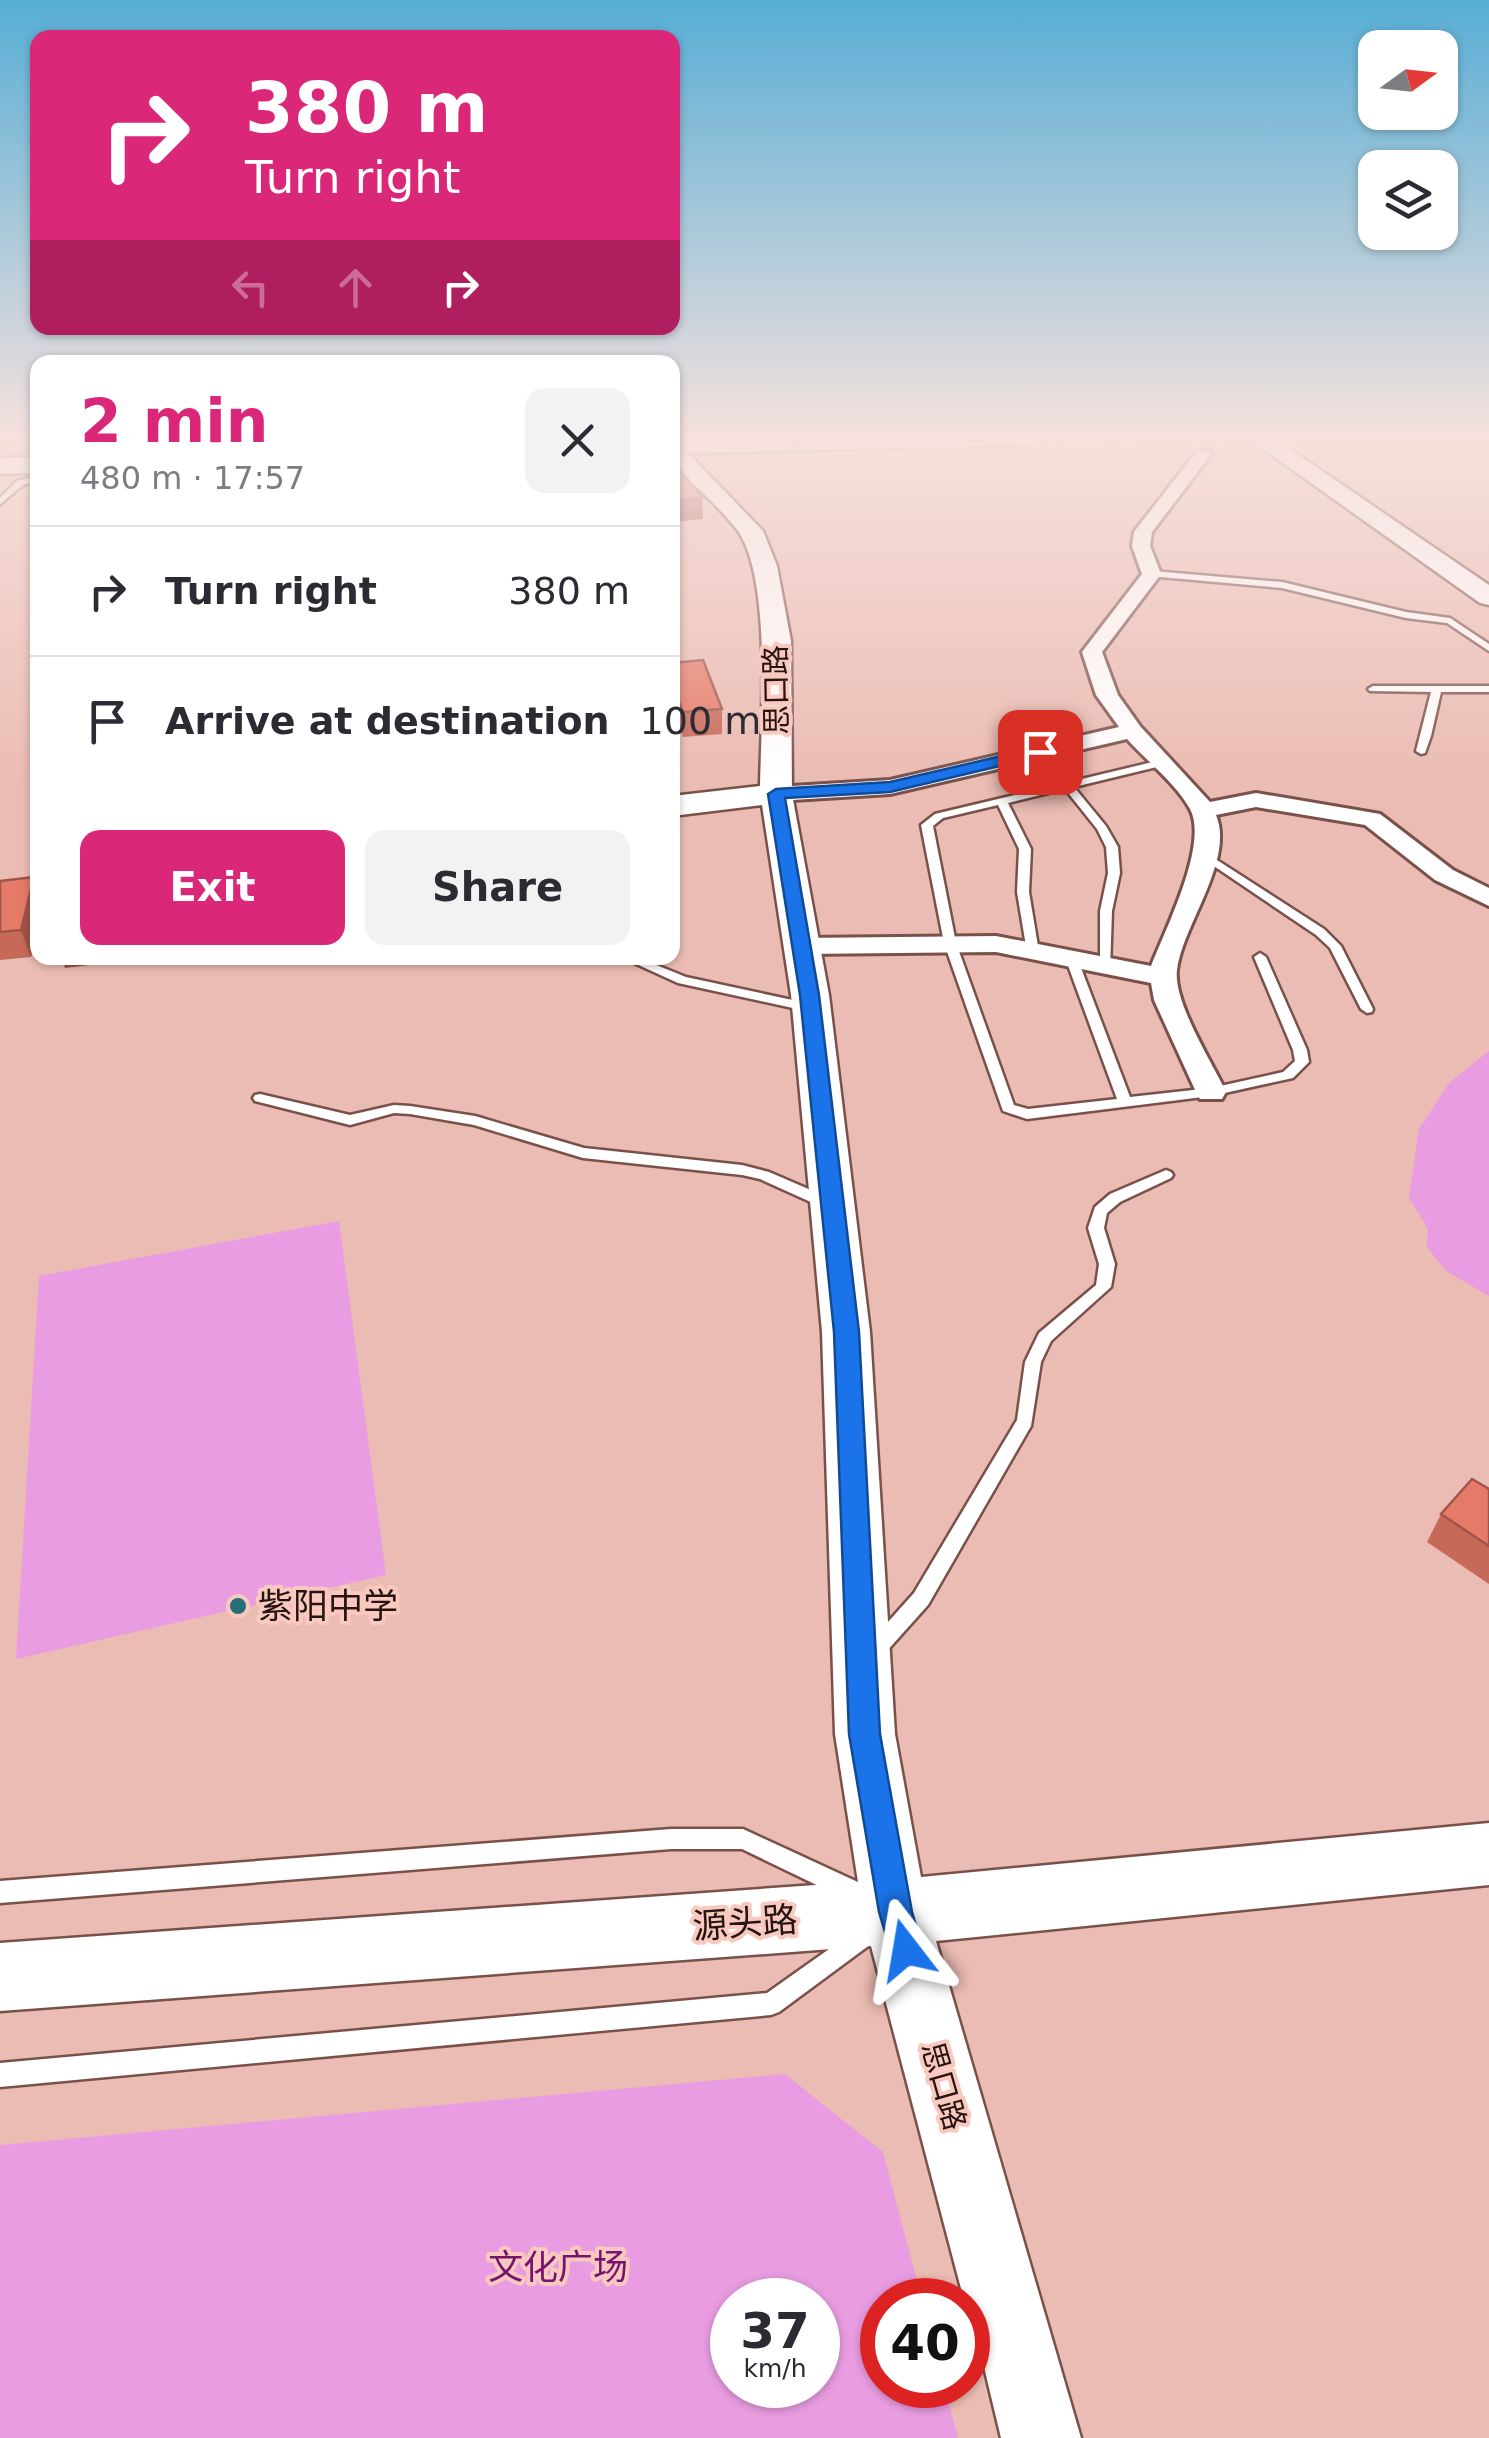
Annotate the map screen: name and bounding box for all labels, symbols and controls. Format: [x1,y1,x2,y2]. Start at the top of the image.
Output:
north arrow [1358,30,1458,130]
map controls [1358,30,1458,250]
text: 380 m [245,67,488,149]
icon: right [80,70,210,200]
button: layers [1358,150,1458,250]
text: Turn right [245,151,460,204]
icon: left [223,260,278,315]
icon: ahead [328,260,383,315]
icon: right [433,260,488,315]
text: 2 min [80,386,268,456]
button: close [525,388,630,493]
text: 480 m · 17:57 [80,459,305,497]
icon: right [80,564,135,619]
text: Turn right [165,569,377,613]
text: 380 m [508,569,630,613]
street label: 思口路 [758,645,794,735]
icon: arrive [80,694,135,749]
text: Arrive at destination [165,699,610,743]
text: 100 m [640,699,761,743]
pin [998,710,1083,795]
icon: arrive [1013,725,1068,780]
button: Exit [80,830,345,945]
button: Share [365,830,630,945]
place label: 紫阳中学 [258,1586,398,1626]
marker: 紫阳中学 [227,1595,249,1617]
position arrow [854,1898,958,2002]
street label: 源头路 [691,1899,799,1947]
street label: 思口路 [915,2038,973,2134]
park label: 文化广场 [488,2247,628,2287]
speed limit sign: 40 [860,2278,990,2408]
text: 37 [740,2302,810,2360]
text: km/h [743,2354,807,2383]

